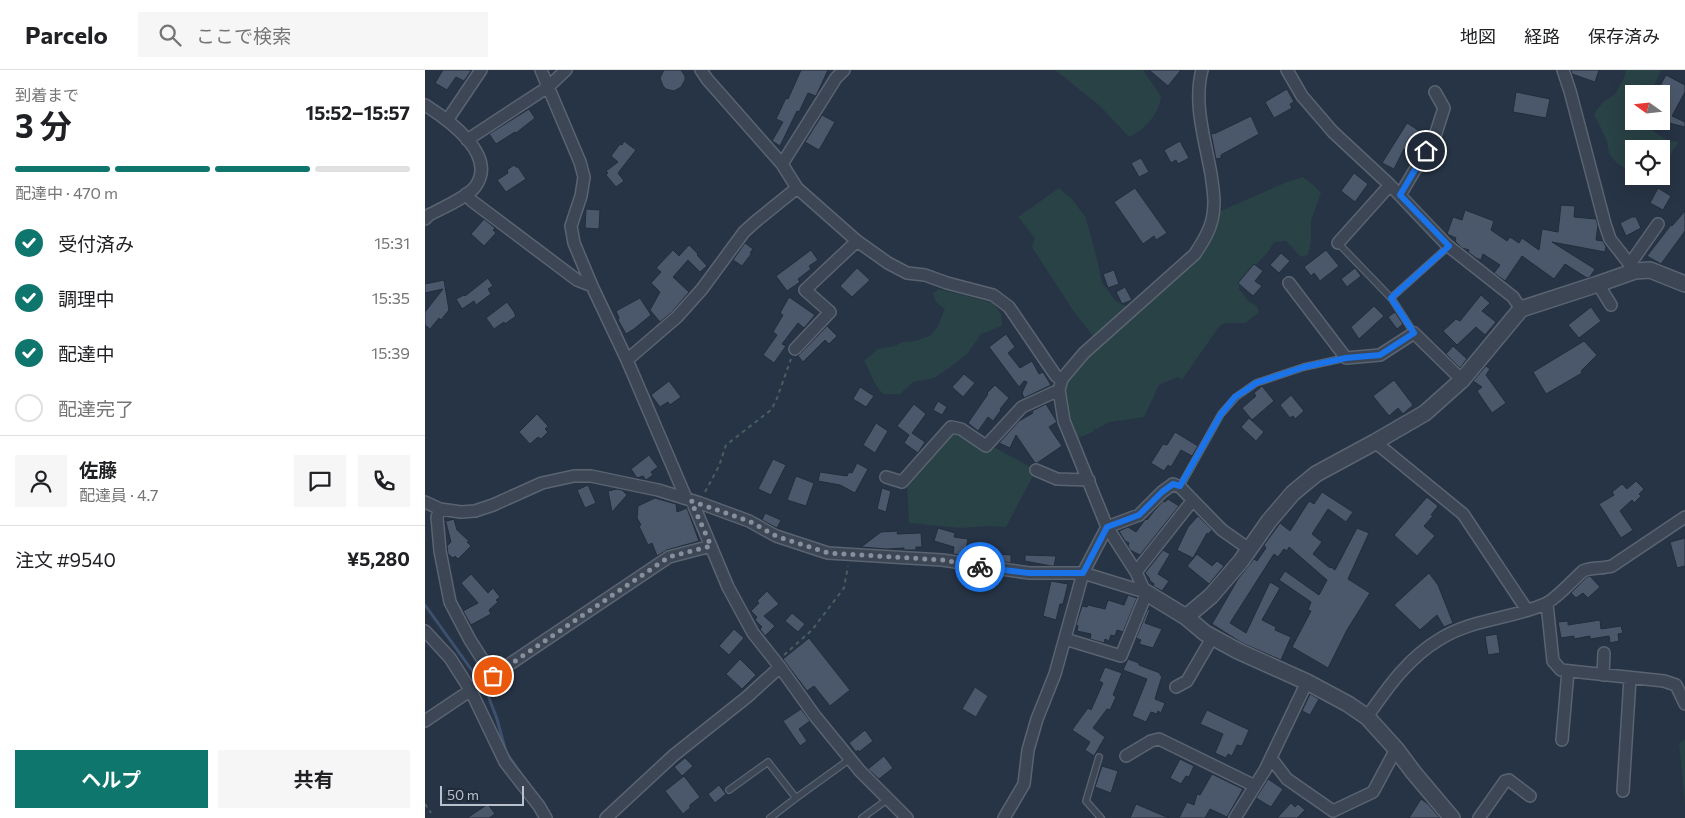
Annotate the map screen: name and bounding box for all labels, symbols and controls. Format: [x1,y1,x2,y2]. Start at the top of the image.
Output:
search box [138,12,488,57]
text: Parcelo [25,20,108,49]
icon: search [156,21,184,49]
text: ここで検索 [196,24,291,47]
text: 地図 [1460,25,1496,47]
text: 経路 [1524,25,1560,47]
text: 保存済み [1588,25,1660,47]
text: 到着まで [15,85,79,104]
north arrow [1625,85,1670,130]
map controls [1625,85,1670,185]
text: 15:52–15:57 [306,101,410,124]
text: 3 分 [15,105,72,145]
pin [1405,130,1447,172]
icon: home [1412,137,1440,165]
button: locate [1625,140,1670,185]
text: 配達中 · 470 m [15,183,118,202]
icon: check [15,229,43,257]
text: 受付済み [58,232,134,255]
text: 15:31 [374,233,410,252]
icon: check [15,284,43,312]
text: 調理中 [58,287,115,310]
text: 15:35 [372,288,410,307]
icon: check [15,339,43,367]
text: 配達中 [58,342,115,365]
text: 15:39 [371,343,410,362]
text: 配達完了 [58,397,134,420]
button: person [15,455,67,507]
button: chat [294,455,346,507]
button: phone [358,455,410,507]
text: 佐藤 [79,458,117,481]
text: 配達員 · 4.7 [79,485,158,504]
courier [955,542,1005,592]
text: ¥5,280 [347,547,410,570]
text: 注文 #9540 [15,548,116,571]
icon: bike [966,553,994,581]
pin [472,655,514,697]
icon: bag [479,662,507,690]
button: ヘルプ [15,750,208,808]
button: 共有 [218,750,410,808]
scale bar [440,783,524,806]
text: 50 m [447,786,479,803]

